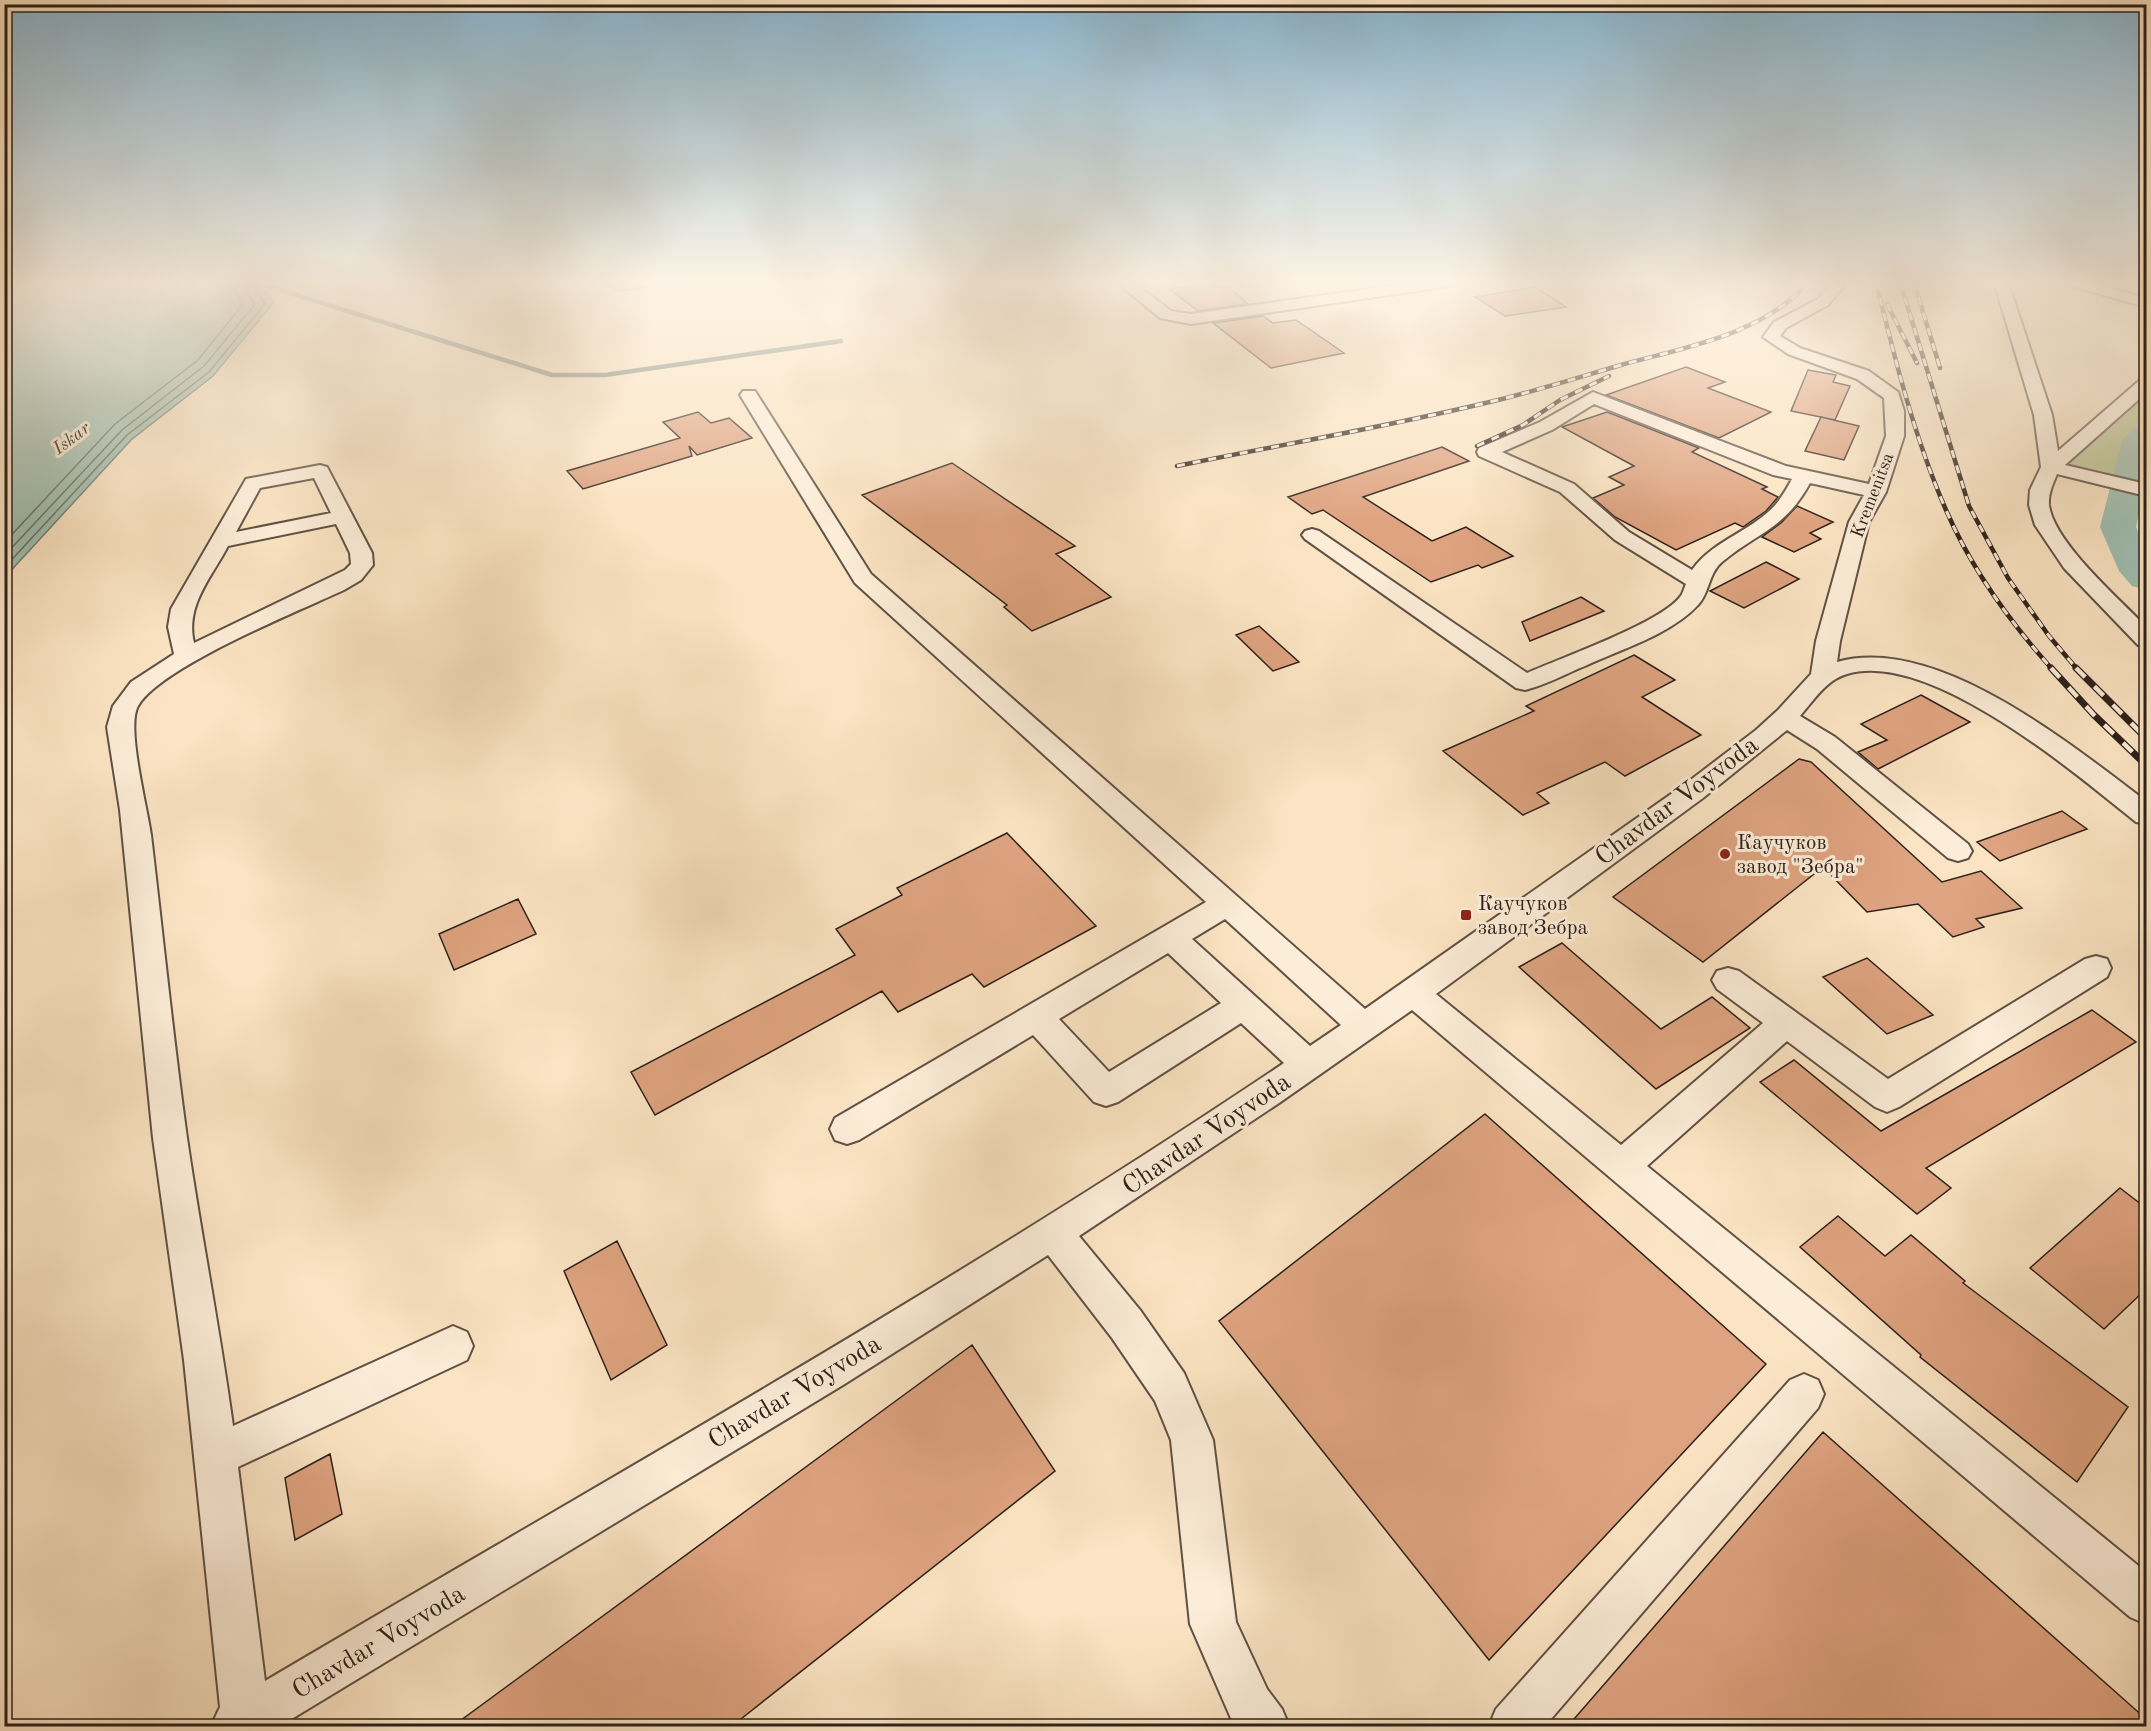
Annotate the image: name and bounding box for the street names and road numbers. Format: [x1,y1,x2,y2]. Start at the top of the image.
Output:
street label: Kremenitsa [1849,450,1897,540]
street label: Chavdar Voyvoda [1591,732,1764,871]
street label: Chavdar Voyvoda [1118,1069,1296,1200]
street label: Chavdar Voyvoda [704,1331,886,1454]
street label: Chavdar Voyvoda [288,1581,470,1704]

